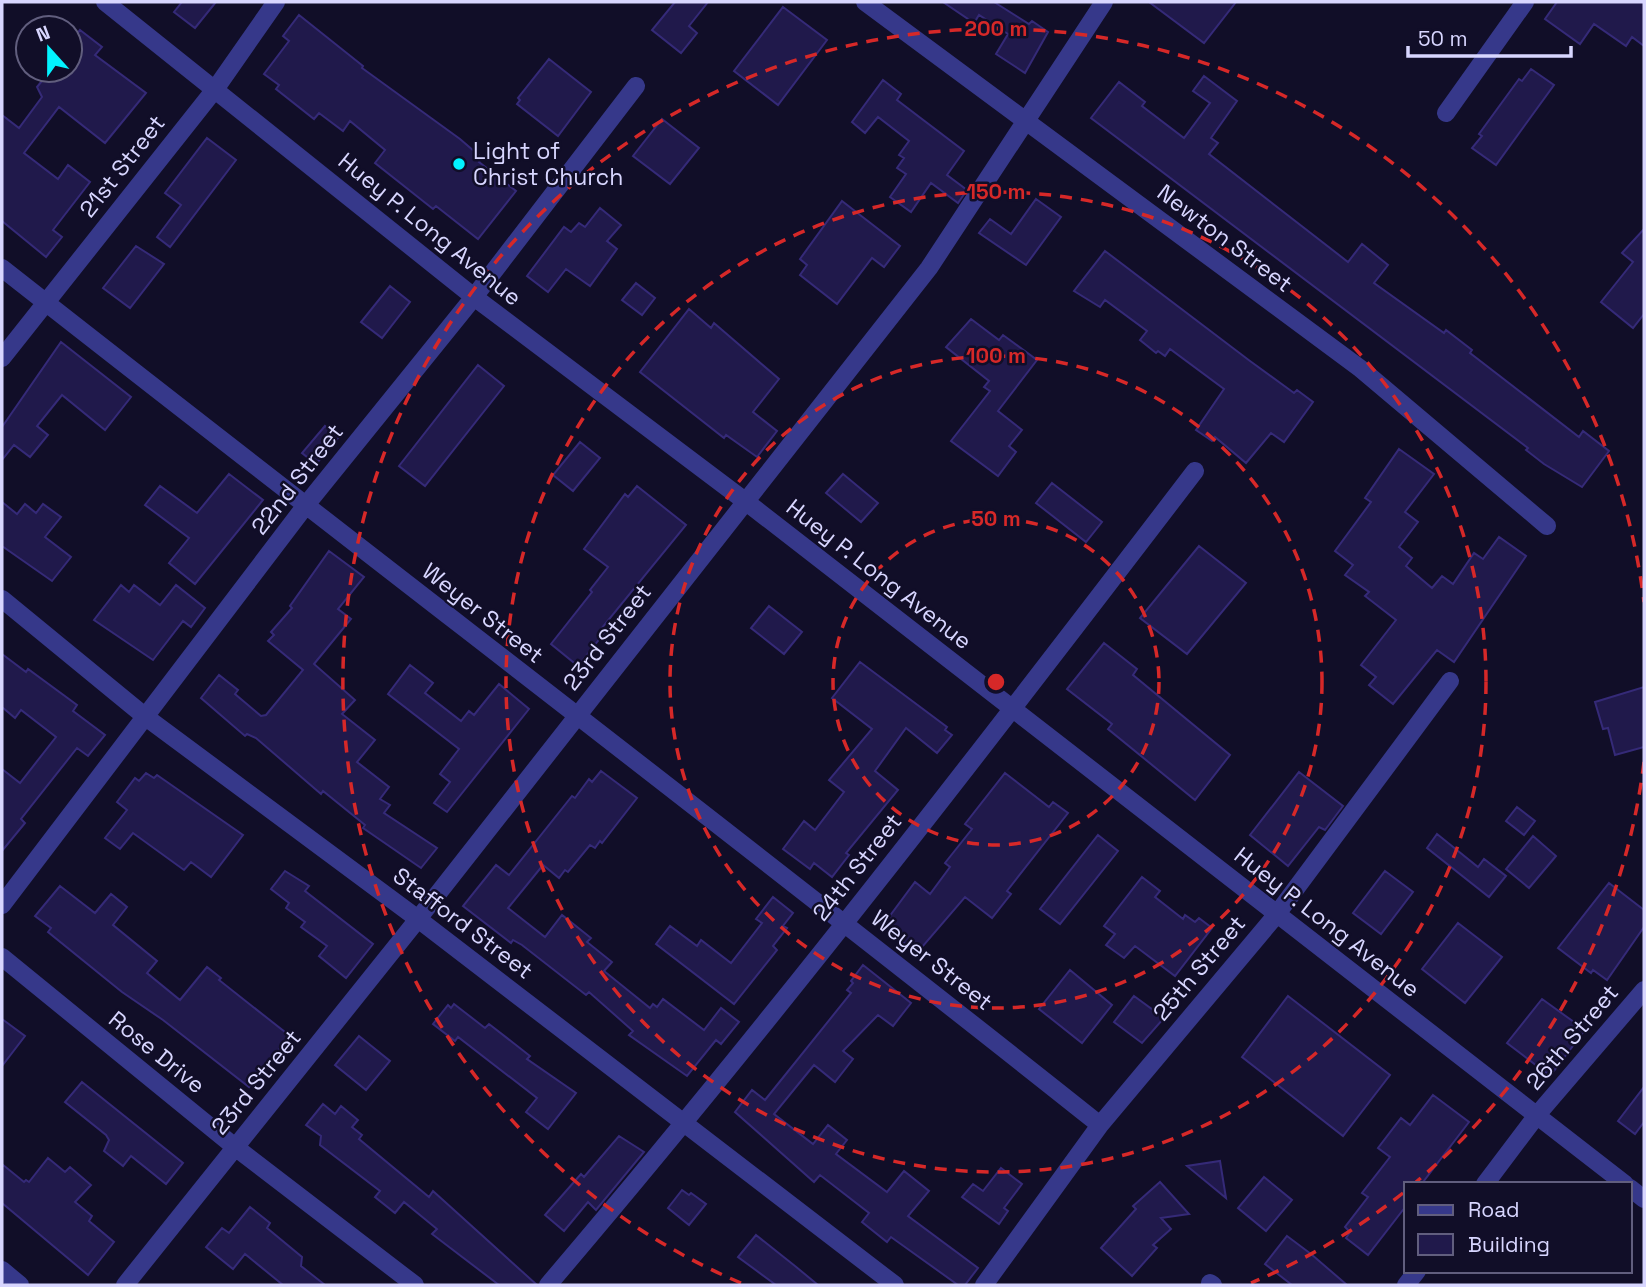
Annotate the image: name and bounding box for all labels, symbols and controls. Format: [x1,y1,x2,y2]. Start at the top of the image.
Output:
north arrow [14,14,84,84]
scale bar [1408,14,1571,58]
text: 200 m [965,15,1027,42]
text: N [33,20,54,48]
text: 50 m [1418,25,1468,52]
street label: 21st Street [73,109,171,223]
place label: Light of Christ Church [473,136,623,192]
street label: Huey P. Long Avenue [332,146,528,312]
marker: Light of Christ Church [451,156,467,172]
street label: Newton Street [1151,177,1299,299]
text: 150 m [967,178,1025,205]
text: 100 m [966,342,1026,369]
street label: 22nd Street [244,417,350,541]
street label: Huey P. Long Avenue [780,492,978,656]
text: 50 m [971,505,1021,532]
street label: Weyer Street [416,556,550,670]
street label: 23rd Street [556,578,658,696]
centre of rings [984,670,1008,694]
street label: 24th Street [806,807,908,927]
street label: Huey P. Long Avenue [1228,840,1426,1004]
street label: Stafford Street [387,861,539,985]
street label: Weyer Street [865,903,999,1017]
street label: 25th Street [1146,909,1252,1027]
street label: 26th Street [1519,978,1625,1096]
street label: Rose Drive [103,1004,211,1100]
street label: 23rd Street [204,1023,308,1141]
legend [1404,1182,1632,1273]
text: Road [1468,1196,1520,1223]
text: Building [1468,1231,1550,1258]

